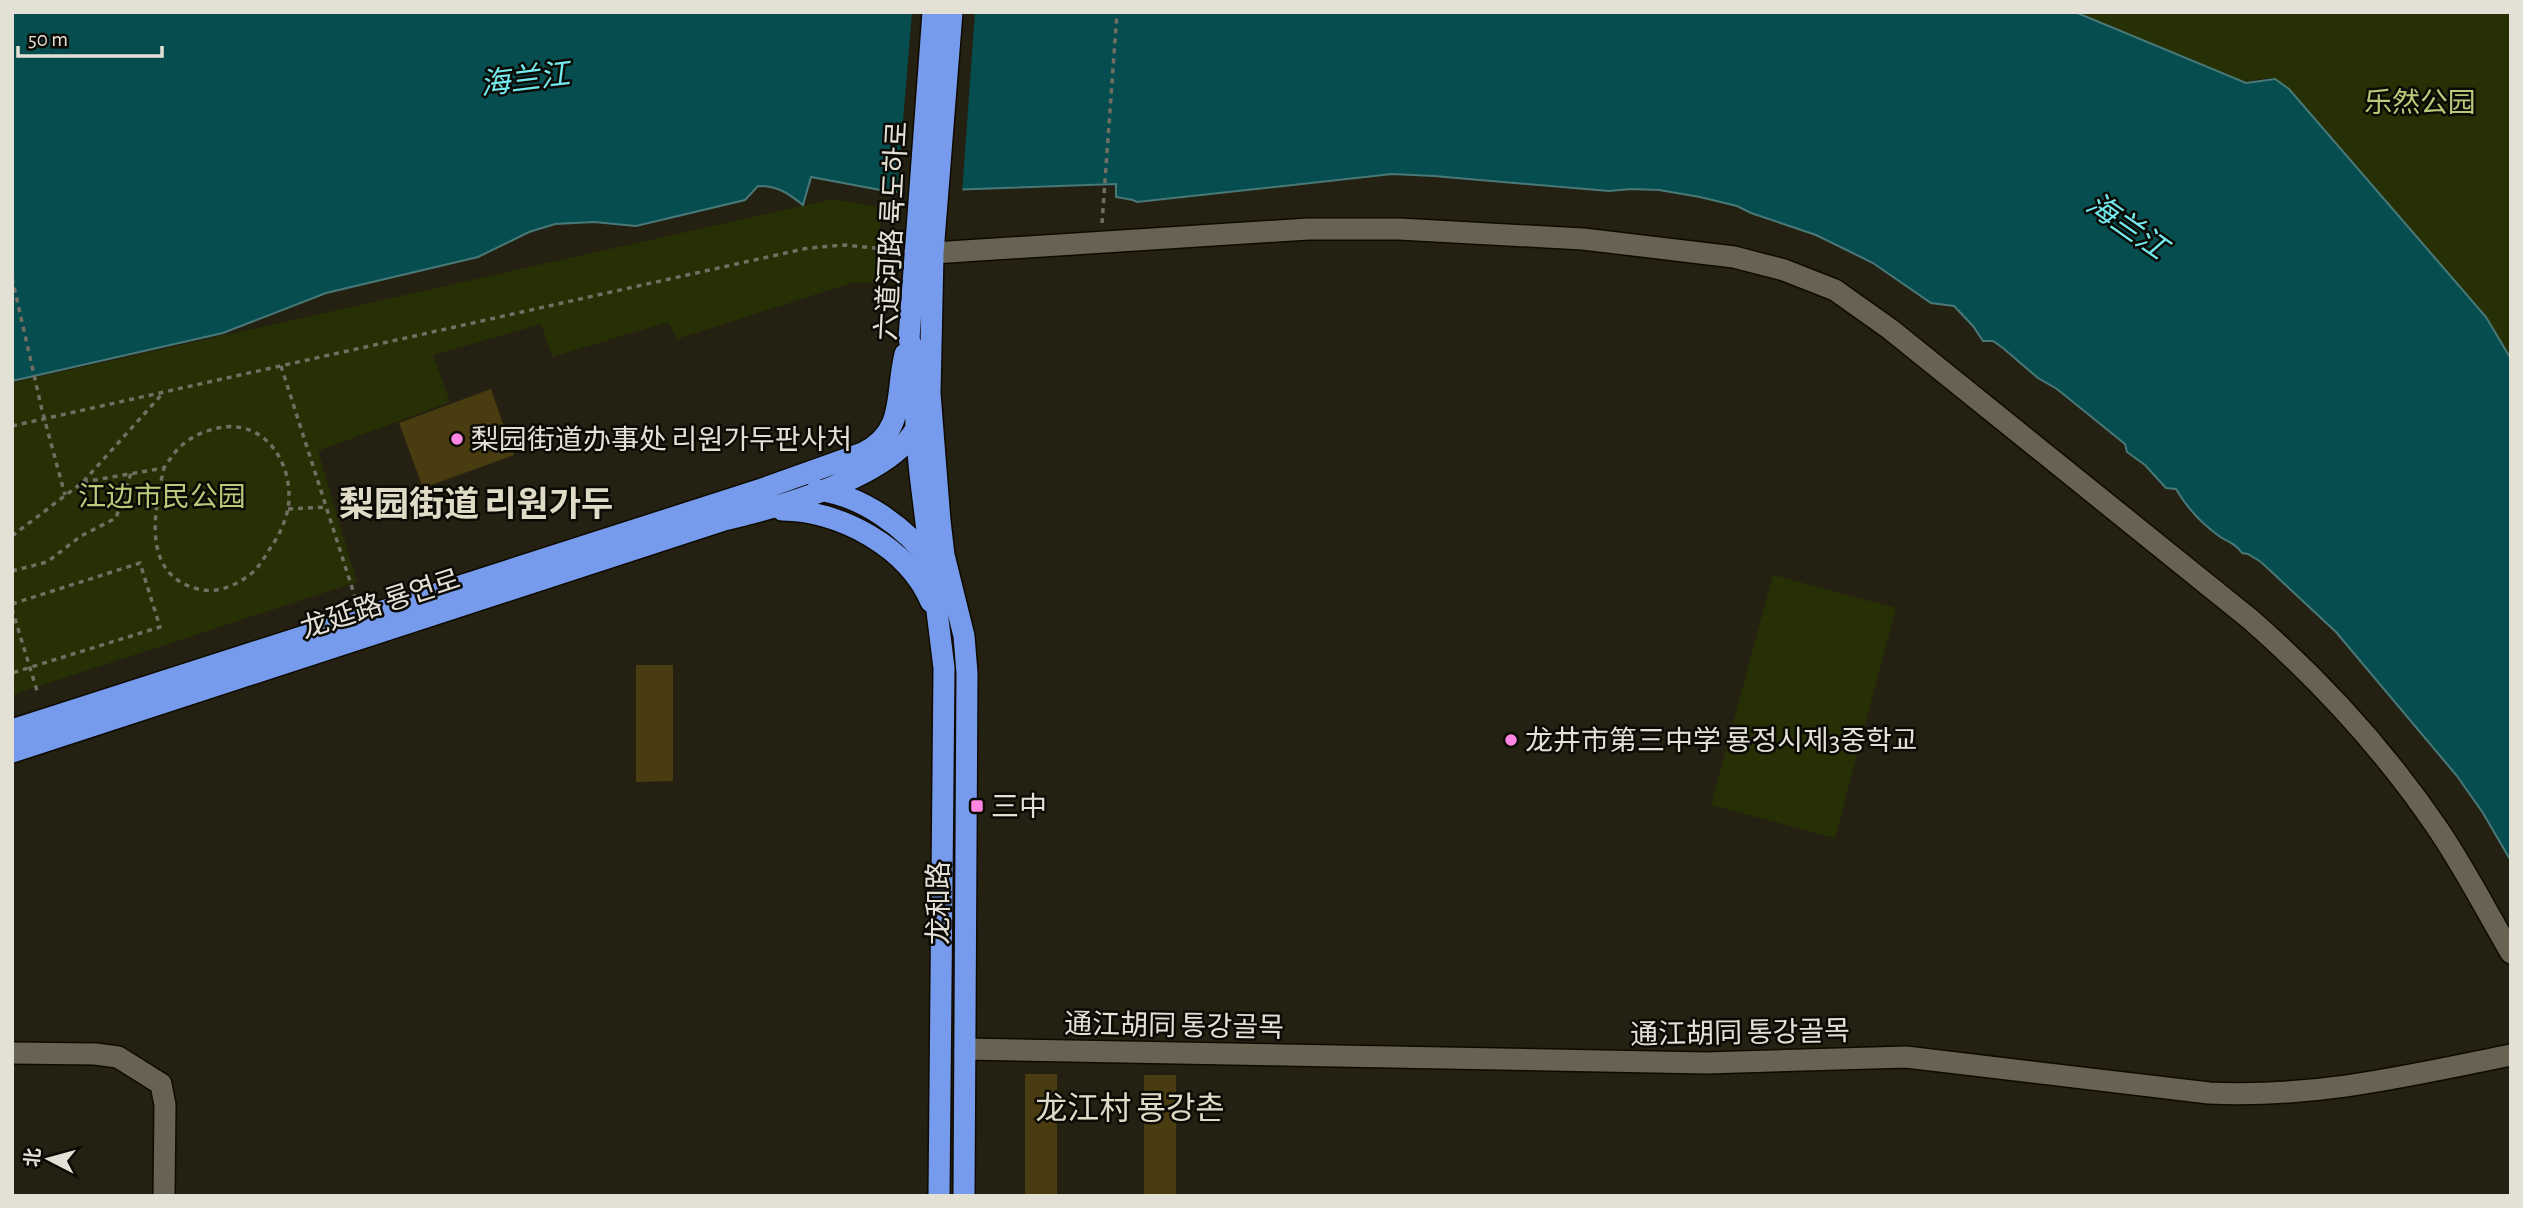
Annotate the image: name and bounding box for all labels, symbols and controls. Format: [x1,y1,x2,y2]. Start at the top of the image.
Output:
scale bar [18,14,161,58]
text: 50 m [28,29,68,50]
water label: 海兰江 [478,57,575,100]
park label: 乐然公园 [2364,88,2476,118]
street label: 六道河路 륙도하로 [871,121,913,342]
water label: 海兰江 [2081,187,2175,267]
place label: 梨园街道办事处 리원가두판사처 [471,425,852,455]
marker: 梨园街道办事处 리원가두판사처 [449,431,465,447]
park label: 江边市民公园 [78,482,246,512]
district label: 梨园街道 리원가두 [339,485,613,523]
street label: 龙延路 룡연로 [297,564,464,644]
place label: 龙井市第三中学 룡정시제3중학교 [1525,726,1917,756]
marker: 龙井市第三中学 룡정시제3중학교 [1503,732,1519,748]
place label: 三中 [991,792,1047,822]
marker: 三中 [969,798,985,814]
street label: 龙和路 [924,861,954,945]
street label: 通江胡同 통강골목 [1064,1009,1284,1043]
street label: 通江胡同 통강골목 [1630,1016,1850,1050]
district label: 龙江村 룡강촌 [1035,1092,1225,1125]
north arrow [14,1124,84,1194]
text: 北 [22,1147,44,1168]

